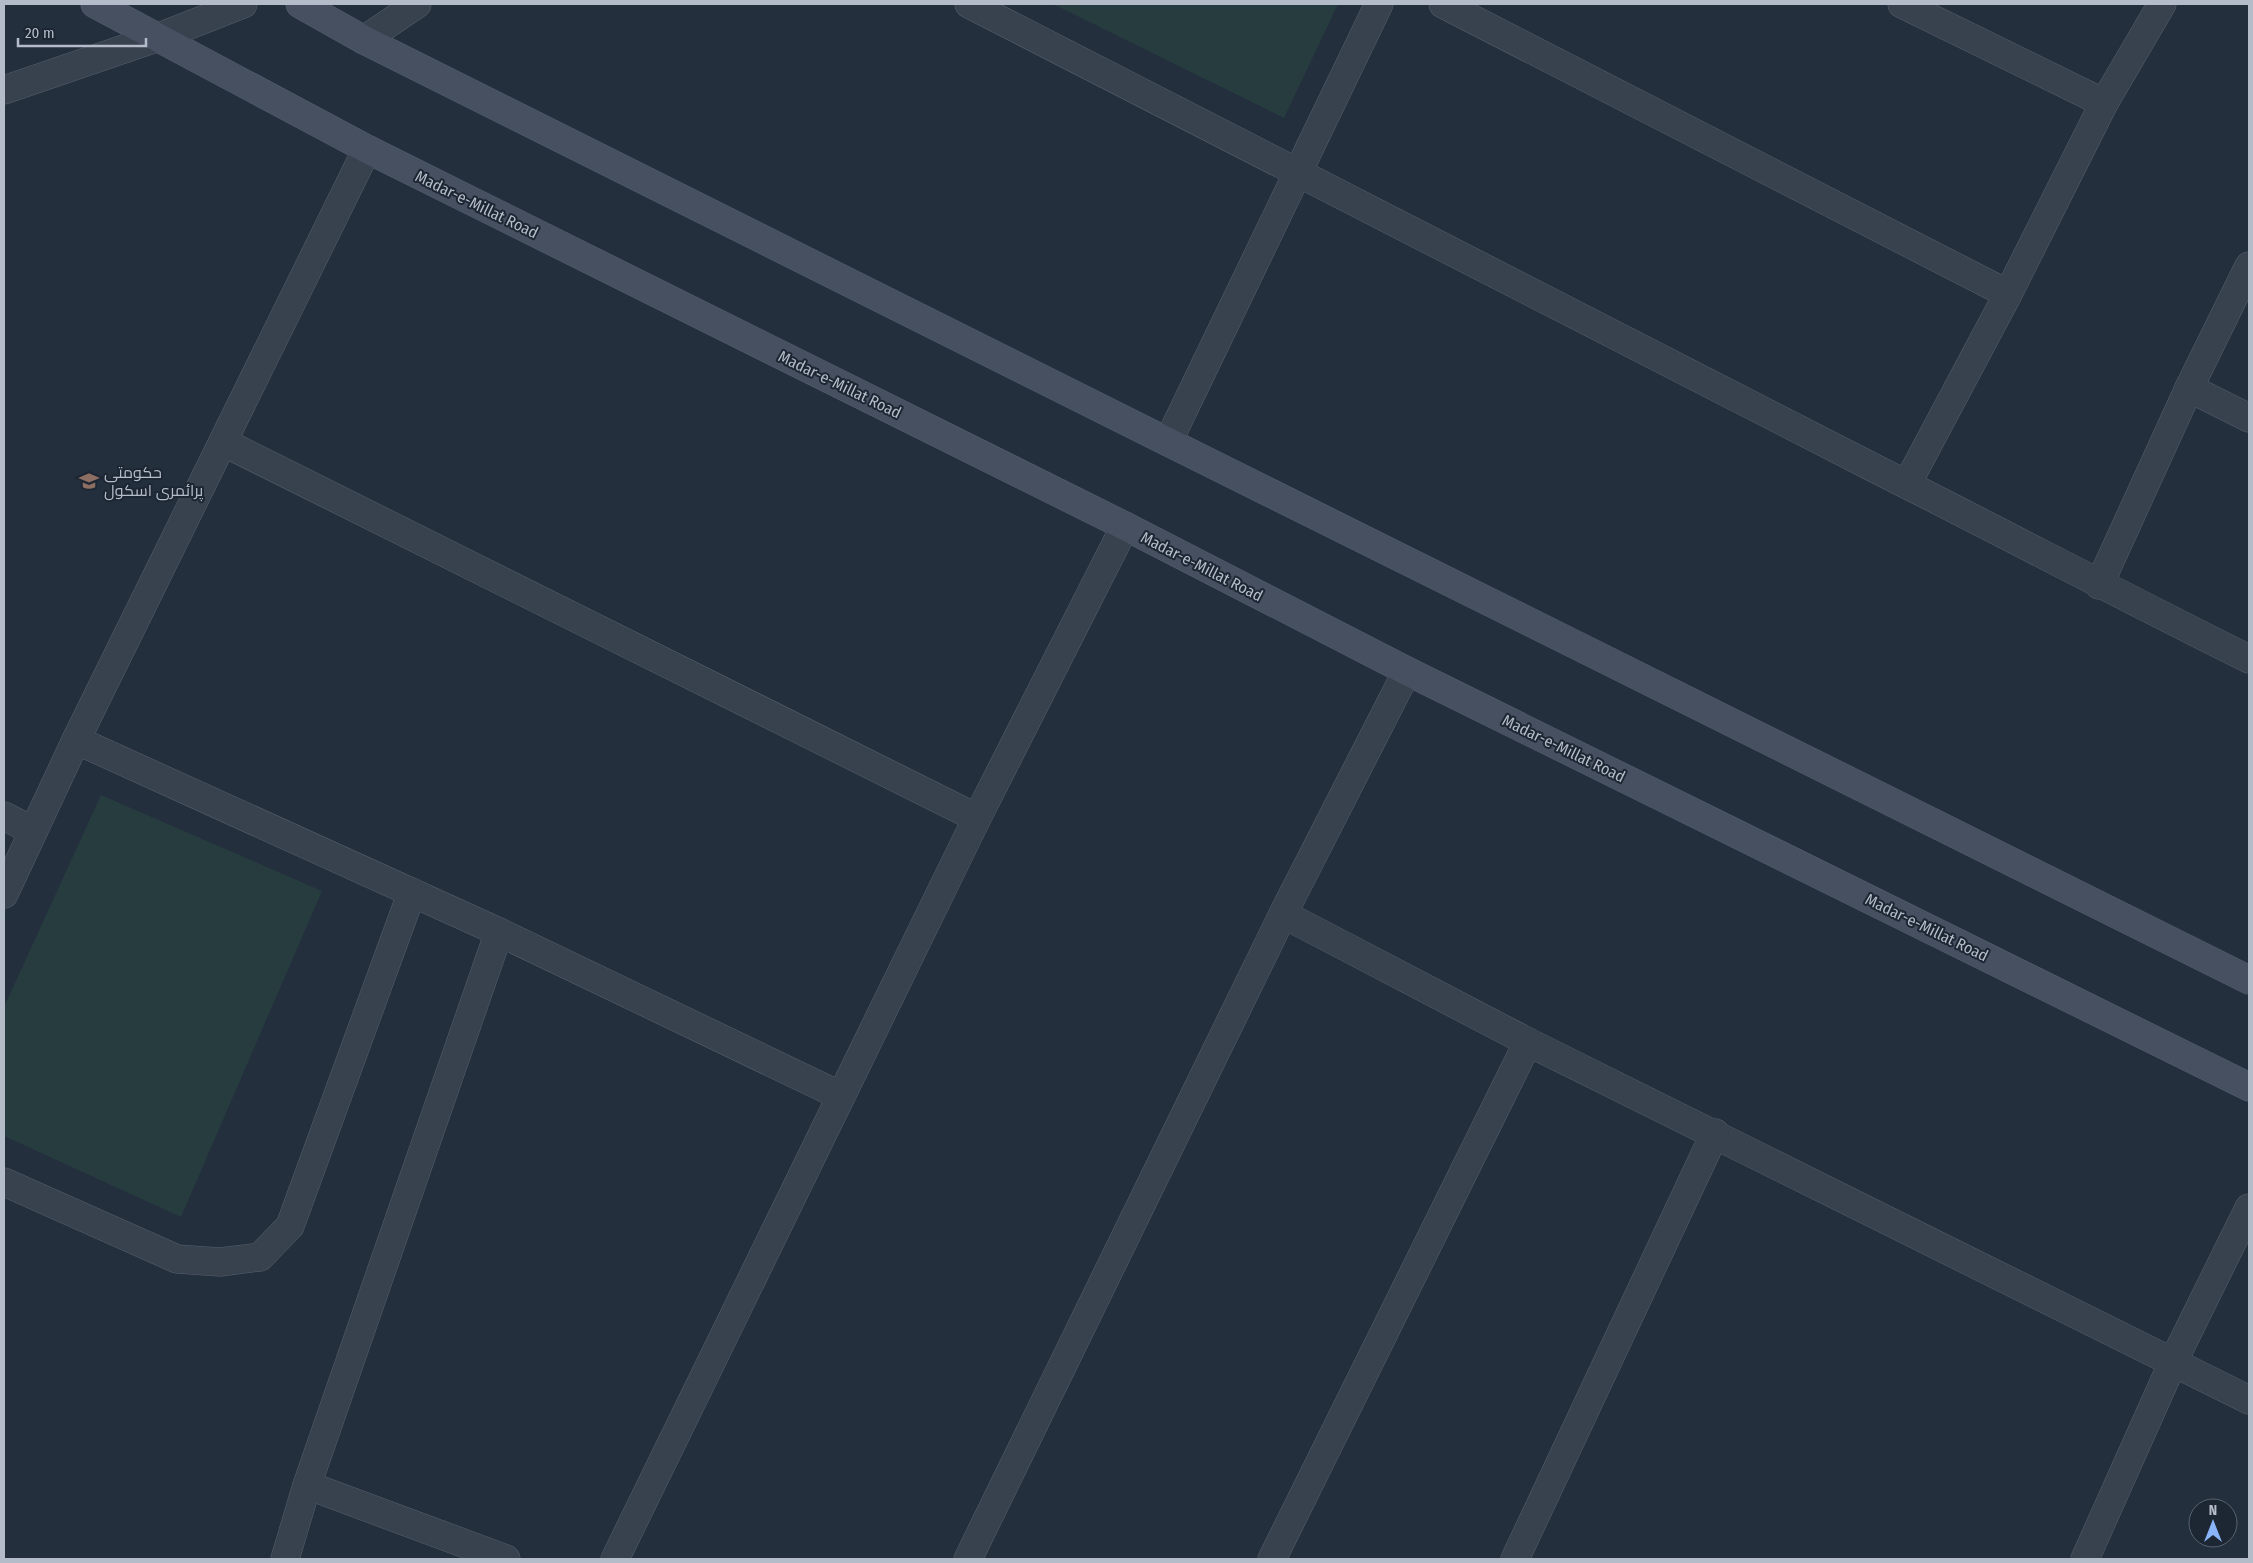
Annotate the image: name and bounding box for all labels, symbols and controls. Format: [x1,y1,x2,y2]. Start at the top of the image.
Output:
scale bar [18,15,145,47]
text: 20 m [25,24,55,42]
street label: Madar-e-Millat Road [412,166,541,242]
street label: Madar-e-Millat Road [775,346,904,422]
place label: حکومتی پرائمری اسکول [104,463,204,502]
school or university icon: حکومتی پرائمری اسکول [78,470,100,492]
street label: Madar-e-Millat Road [1138,528,1266,605]
street label: Madar-e-Millat Road [1499,710,1628,786]
street label: Madar-e-Millat Road [1862,889,1991,965]
north arrow [2188,1498,2238,1548]
text: N [2209,1502,2217,1519]

